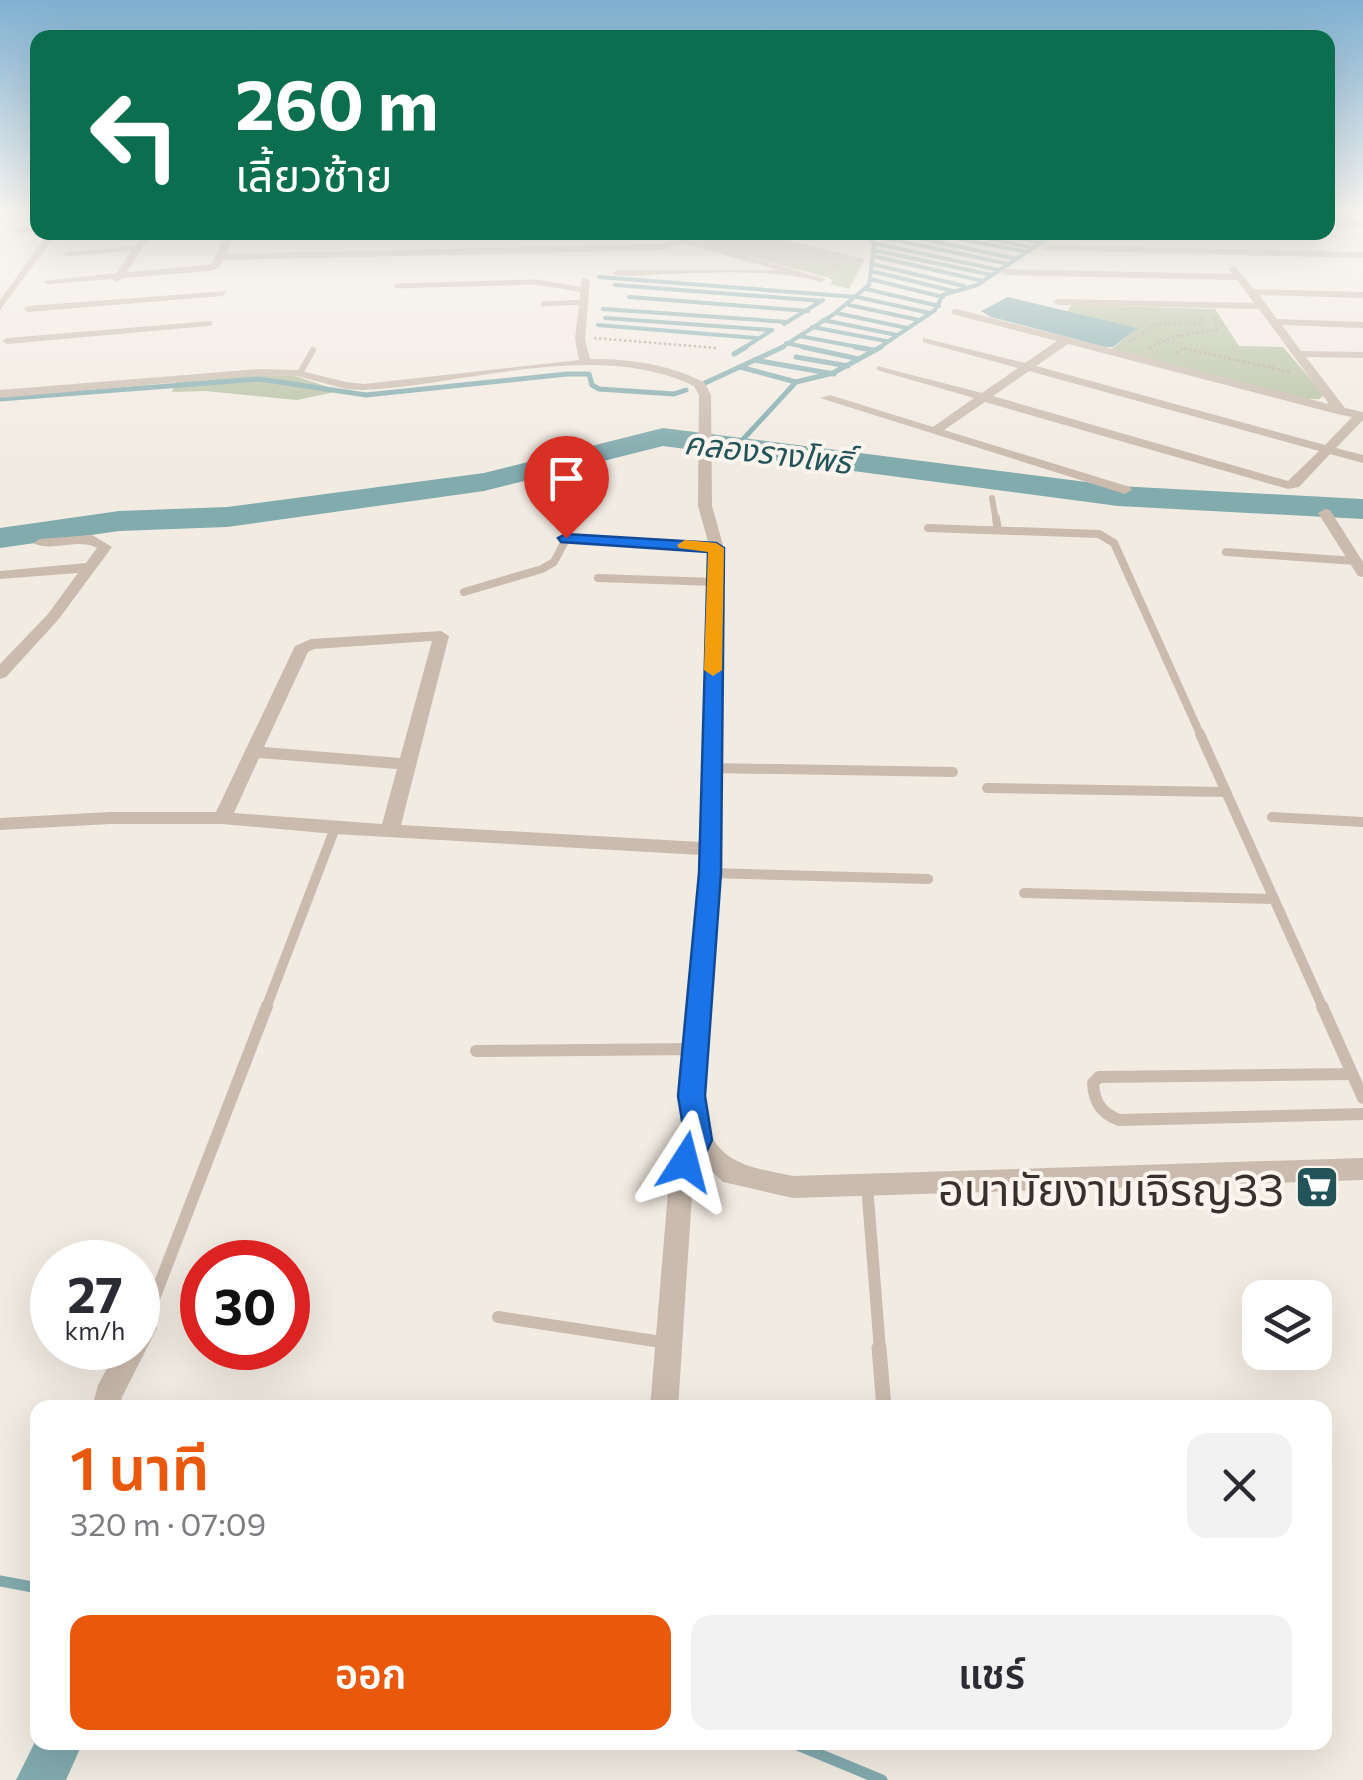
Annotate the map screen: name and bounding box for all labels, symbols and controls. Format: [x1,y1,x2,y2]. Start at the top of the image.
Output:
text: 260 m [235,59,439,144]
icon: left [70,70,200,200]
text: เลี้ยวซ้าย [235,146,392,201]
water label: คลองรางโพธิ์ [682,421,862,482]
pin [524,436,609,539]
icon: arrive [539,451,594,506]
position arrow [633,1110,737,1214]
place label: อนามัยงามเจิรญ33 [938,1160,1284,1215]
supermarket icon: อนามัยงามเจิรญ33 [1294,1164,1340,1210]
speed limit sign: 30 [180,1240,310,1370]
text: 27 [67,1262,123,1323]
map controls [1242,1280,1332,1370]
button: layers [1242,1280,1332,1370]
text: km/h [65,1315,125,1345]
text: 1 นาที [70,1429,209,1502]
button: close [1187,1433,1292,1538]
text: 320 m · 07:09 [70,1503,266,1543]
button: ออก [70,1615,671,1730]
button: แชร์ [691,1615,1292,1730]

